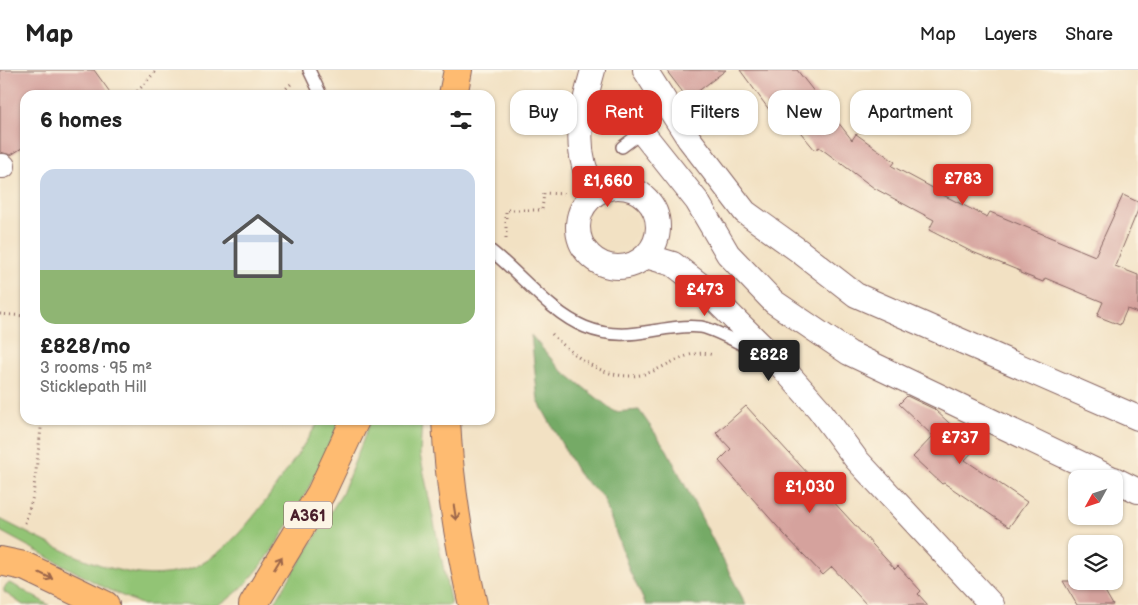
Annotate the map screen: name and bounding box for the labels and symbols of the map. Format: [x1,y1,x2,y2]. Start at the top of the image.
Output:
pin: £783 [933,164,993,206]
pin: £1,660 [567,166,649,208]
pin: £473 [675,274,735,317]
pin: £828 [739,340,799,382]
pin: £737 [930,422,990,465]
north arrow [1068,470,1122,525]
pin: £1,030 [769,472,851,514]
road number: A361 [284,502,332,528]
one-way arrow [451,505,461,521]
one-way arrow [274,557,284,571]
one-way arrow [38,572,53,581]

